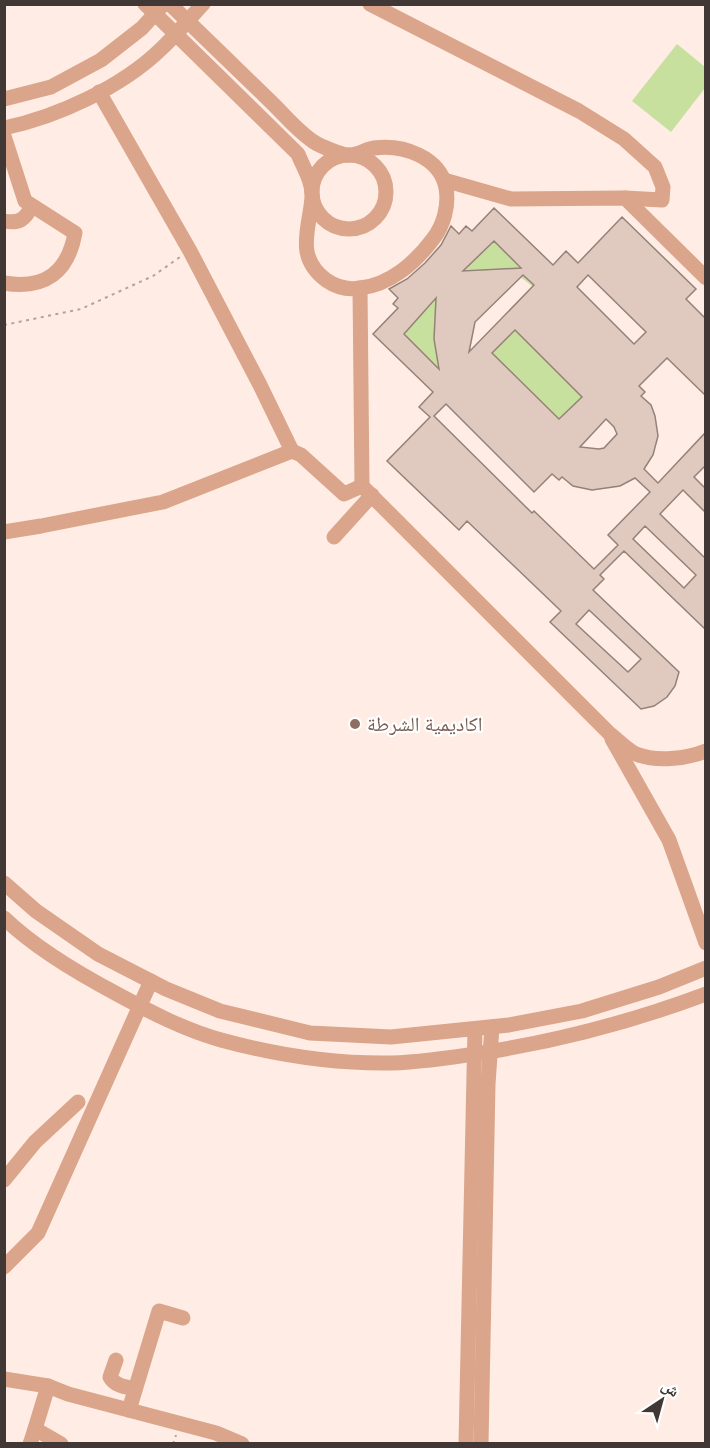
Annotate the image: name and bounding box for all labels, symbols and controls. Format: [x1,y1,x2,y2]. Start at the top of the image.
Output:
place label: اكاديمية الشرطة [367,711,482,737]
marker: اكاديمية الشرطة [348,717,362,731]
north arrow [632,1370,692,1430]
text: ش [657,1375,684,1402]

